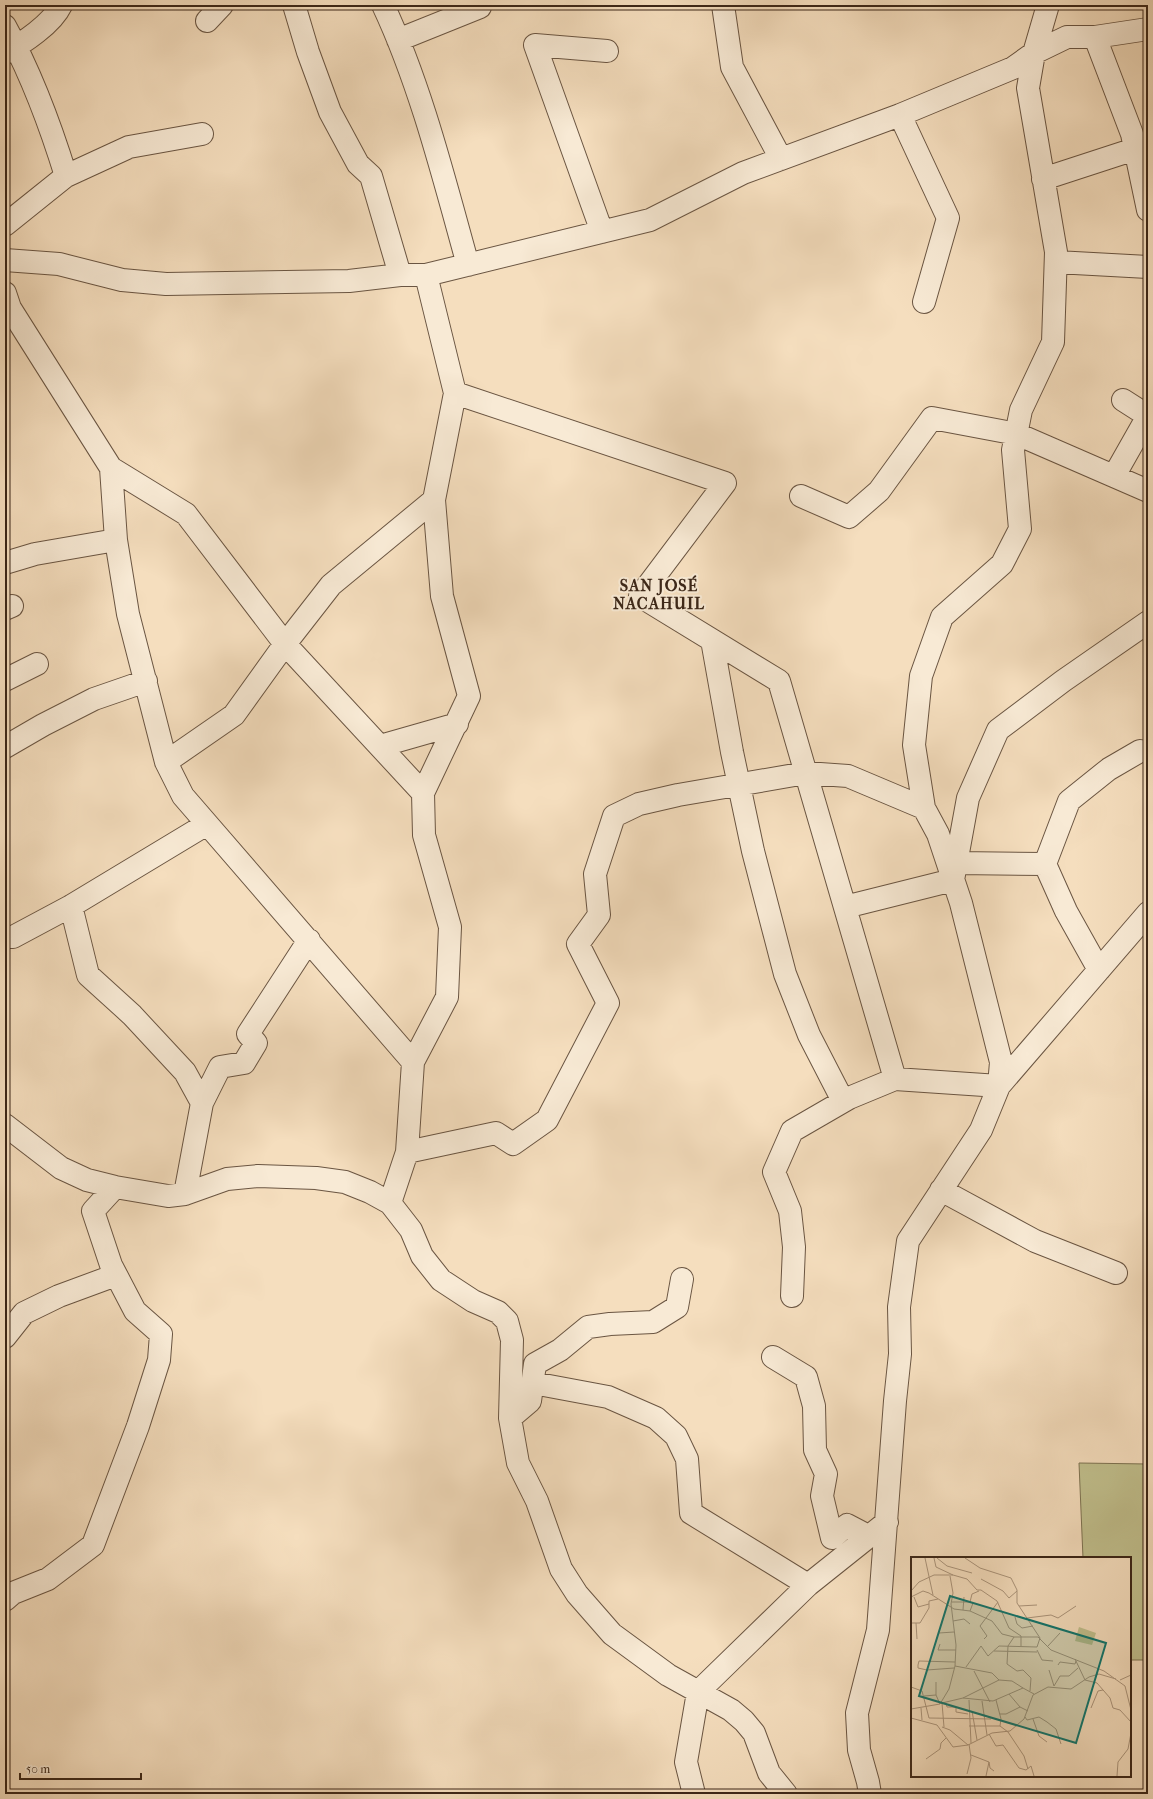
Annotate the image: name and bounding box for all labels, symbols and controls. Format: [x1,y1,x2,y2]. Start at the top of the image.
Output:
district label: SAN JOSÉ NACAHUIL [613,575,705,613]
inset map [911,1557,1131,1777]
scale bar [20,1755,141,1781]
text: 50 m [26,1762,50,1776]

